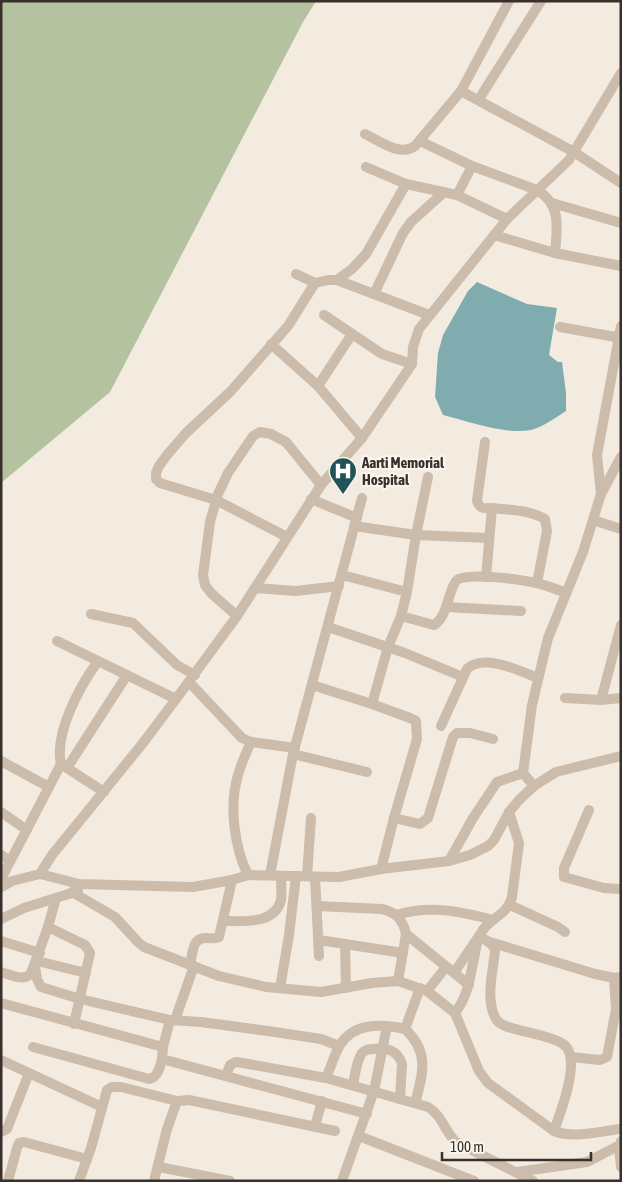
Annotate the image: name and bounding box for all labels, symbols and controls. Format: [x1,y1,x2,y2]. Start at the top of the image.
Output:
place label: Aarti Memorial Hospital [361,454,445,488]
hospital icon: Aarti Memorial Hospital [328,456,358,495]
scale bar [442,1130,591,1162]
text: 100 m [450,1138,484,1155]

